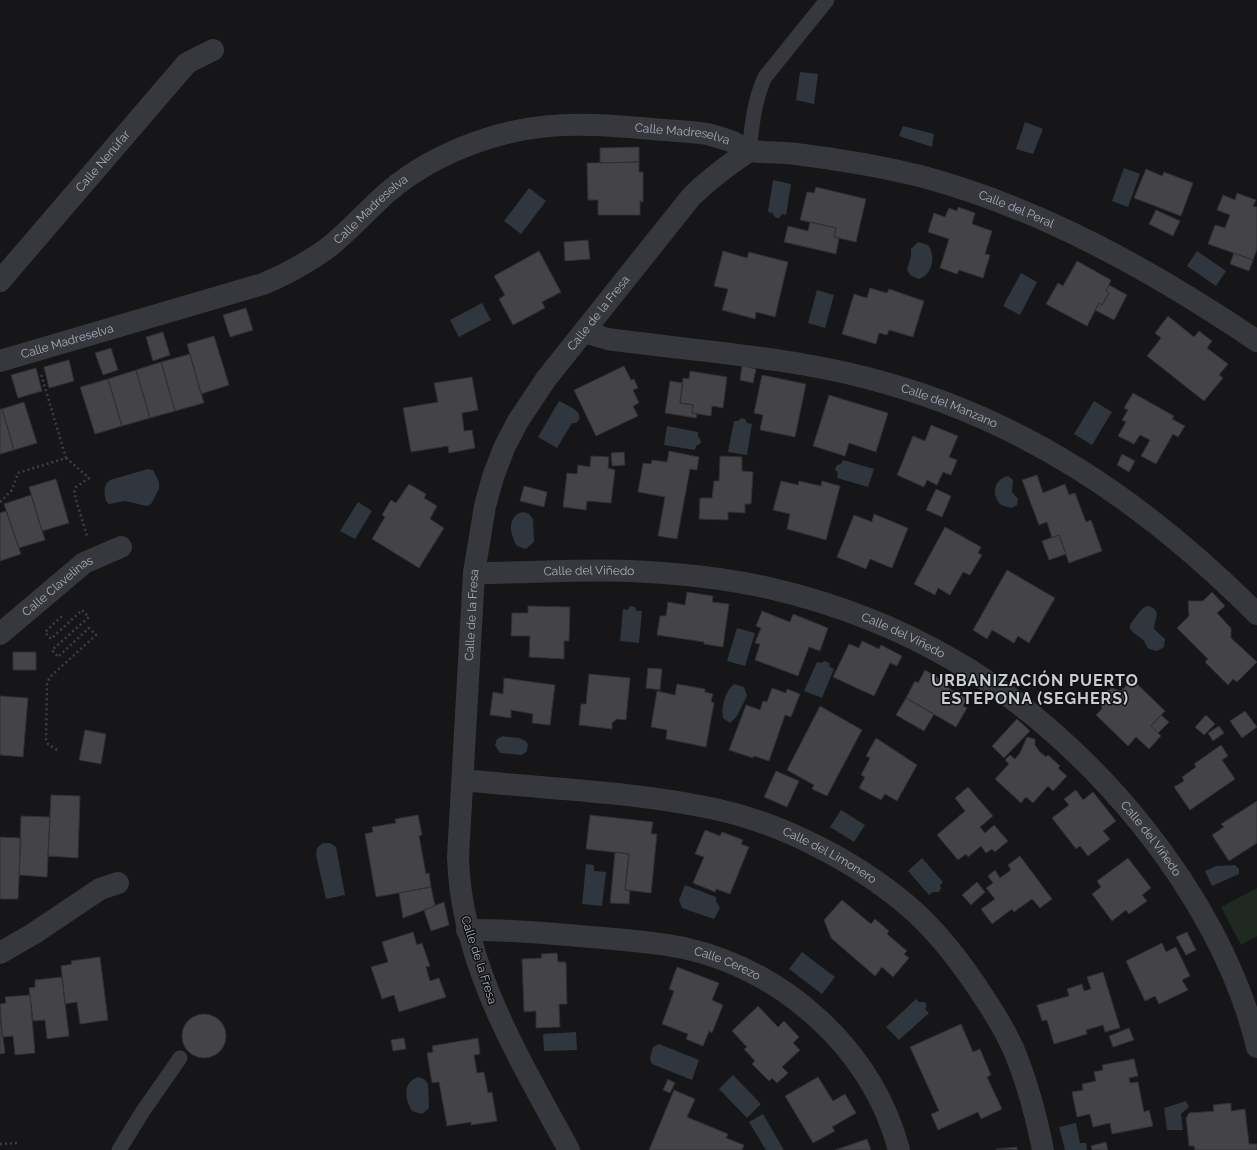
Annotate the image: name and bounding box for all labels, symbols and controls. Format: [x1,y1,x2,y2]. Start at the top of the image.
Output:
street label: Calle Madreselva [634,120,732,147]
street label: Calle Nenúfar [73,127,134,195]
street label: Calle Madreselva [331,172,410,247]
street label: Calle del Peral [977,188,1057,231]
street label: Calle de la Fresa [564,273,633,353]
street label: Calle Madreselva [19,321,115,361]
street label: Calle del Manzano [899,381,1000,431]
street label: Calle Clavelinas [19,553,95,619]
street label: Calle del Viñedo [543,563,635,578]
street label: Calle de la Fresa [462,568,482,661]
street label: Calle del Viñedo [859,610,948,661]
district label: URBANIZACIÓN PUERTO ESTEPONA (SEGHERS) [931,670,1139,708]
street label: Calle del Viñedo [1118,798,1184,879]
street label: Calle del Limonero [781,824,879,887]
street label: Calle de la Fresa [458,914,500,1006]
street label: Calle Cerezo [693,944,763,983]

